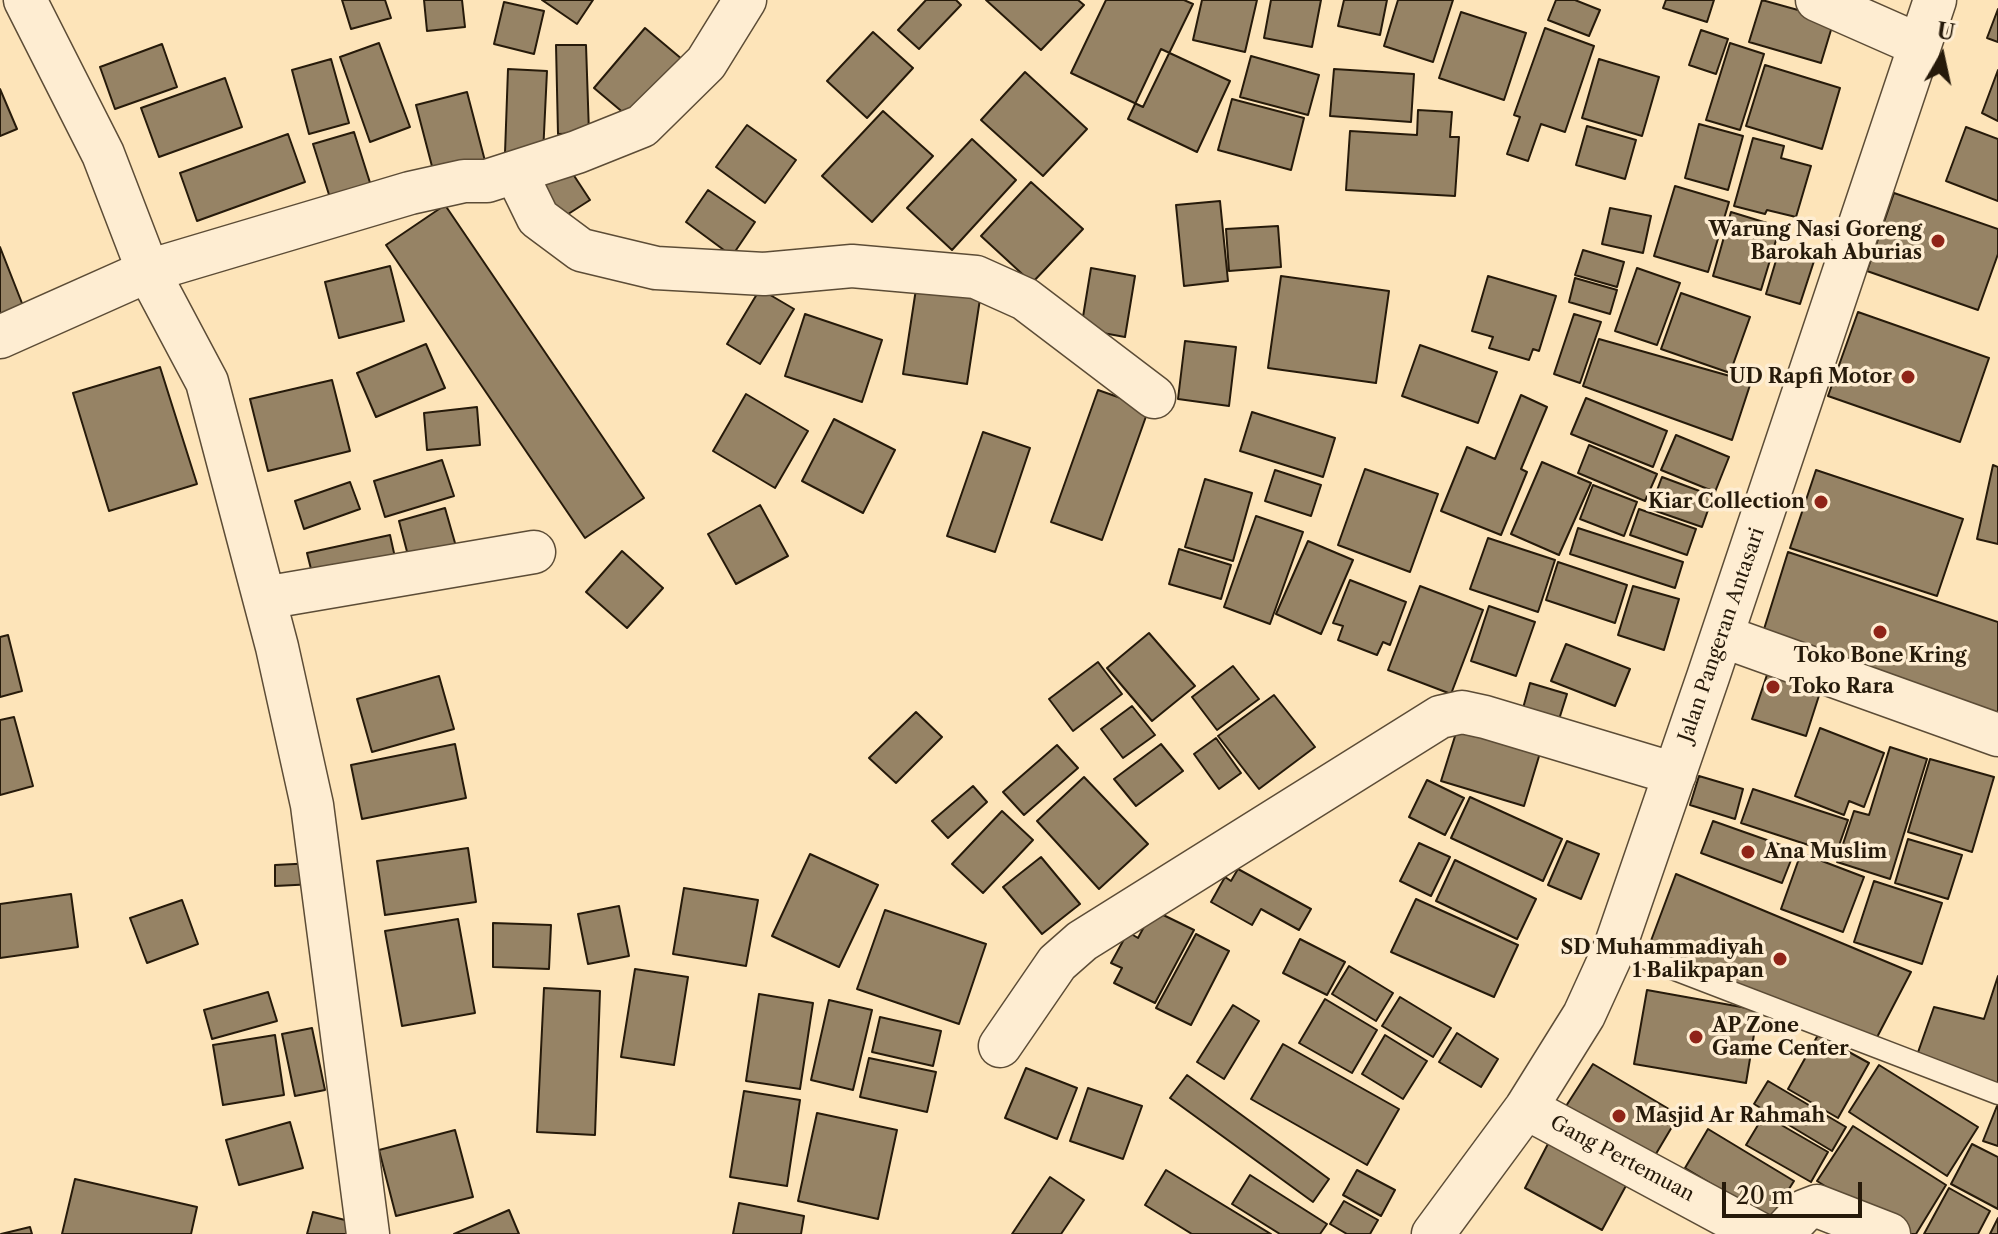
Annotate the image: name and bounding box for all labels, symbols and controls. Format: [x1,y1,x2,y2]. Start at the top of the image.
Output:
north arrow [1902,16,1982,96]
text: U [1935,17,1957,47]
place label: Warung Nasi Goreng Barokah Aburias [1709,218,1922,265]
marker: Warung Nasi Goreng Barokah Aburias [1929,232,1947,250]
place label: UD Rapfi Motor [1729,365,1892,389]
marker: UD Rapfi Motor [1899,368,1917,386]
place label: Kiar Collection [1648,490,1805,514]
marker: Kiar Collection [1812,493,1830,511]
street label: Jalan Pangeran Antasari [1674,525,1770,745]
marker: Toko Bone Kring [1871,623,1889,641]
place label: Toko Bone Kring [1793,644,1967,668]
place label: Toko Rara [1789,675,1894,699]
marker: Toko Rara [1764,678,1782,696]
place label: Ana Muslim [1764,840,1887,864]
marker: Ana Muslim [1739,843,1757,861]
place label: SD Muhammadiyah 1 Balikpapan [1560,936,1764,983]
marker: SD Muhammadiyah 1 Balikpapan [1771,950,1789,968]
place label: AP Zone Game Center [1712,1014,1849,1061]
marker: AP Zone Game Center [1687,1028,1705,1046]
place label: Masjid Ar Rahmah [1635,1104,1825,1128]
marker: Masjid Ar Rahmah [1610,1107,1628,1125]
street label: Gang Pertemuan [1546,1111,1698,1207]
scale bar [1726,1166,1866,1216]
text: 20 m [1736,1181,1794,1210]

